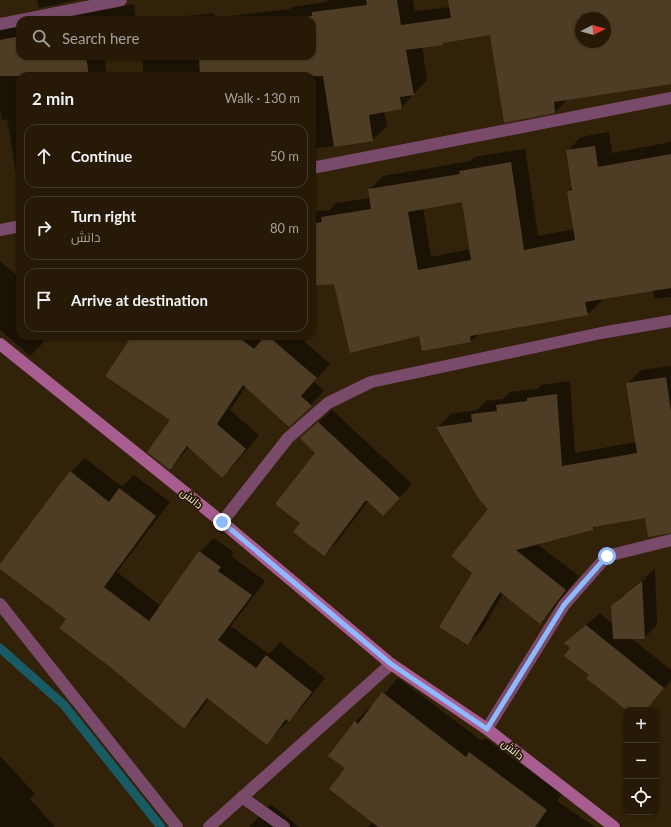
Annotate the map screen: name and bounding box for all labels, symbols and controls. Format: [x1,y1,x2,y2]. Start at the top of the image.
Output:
north arrow [575,12,611,48]
search box [16,16,316,60]
icon: search [30,27,52,49]
text: Search here [62,29,139,47]
text: 2 min [32,88,74,109]
text: Walk · 130 m [224,90,300,106]
icon: ahead [33,145,55,167]
text: Continue [71,147,132,165]
text: 50 m [270,148,299,164]
text: Turn right [71,207,136,225]
icon: right [33,217,55,239]
text: 80 m [270,220,299,236]
text: دانش [71,229,100,245]
icon: arrive [33,289,55,311]
text: Arrive at destination [71,291,208,309]
street label: دانش [178,485,206,512]
route end [213,513,231,531]
route start [598,547,616,565]
map controls [623,707,659,815]
button: + [623,707,659,743]
street label: دانش [499,736,527,763]
button: − [623,743,659,779]
button: locate [623,779,659,815]

